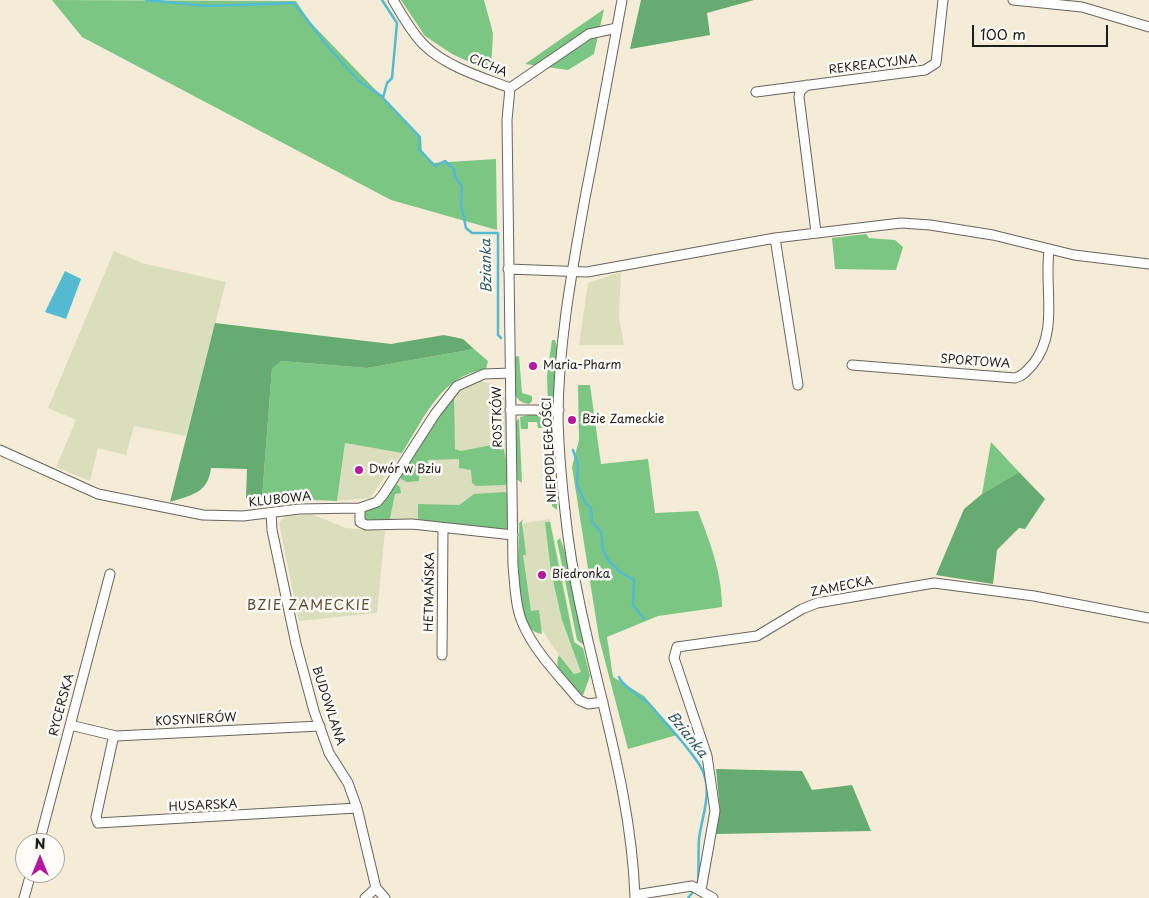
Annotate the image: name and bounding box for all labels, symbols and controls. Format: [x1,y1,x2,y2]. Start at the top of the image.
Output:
scale bar [974,15,1110,47]
text: 100 m [980,22,1026,45]
street label: CICHA [467,52,509,80]
street label: REKREACYJNA [828,52,918,78]
water label: Bzianka [478,239,496,293]
street label: SPORTOWA [939,352,1011,372]
place label: Maria-Pharm [543,359,621,373]
marker: Maria-Pharm [527,360,539,372]
street label: ROSTKÓW [490,386,506,448]
street label: NIEPODLEGŁOŚCI [540,397,560,503]
place label: Bzie Zameckie [582,413,664,427]
marker: Bzie Zameckie [566,414,578,426]
place label: Dwór w Bziu [369,463,441,477]
marker: Dwór w Bziu [353,464,365,476]
street label: KLUBOWA [248,490,312,510]
street label: HETMAŃSKA [422,552,438,632]
place label: Biedronka [552,568,610,582]
marker: Biedronka [536,569,548,581]
street label: ZAMECKA [809,574,875,600]
district label: BZIE ZAMECKIE [245,598,373,614]
street label: BUDOWLANA [308,665,348,747]
street label: RYCERSKA [47,672,77,738]
water label: Bzianka [663,709,711,761]
street label: KOSYNIERÓW [155,711,237,729]
street label: HUSARSKA [168,797,238,815]
north arrow [15,833,65,883]
text: N [34,833,46,854]

